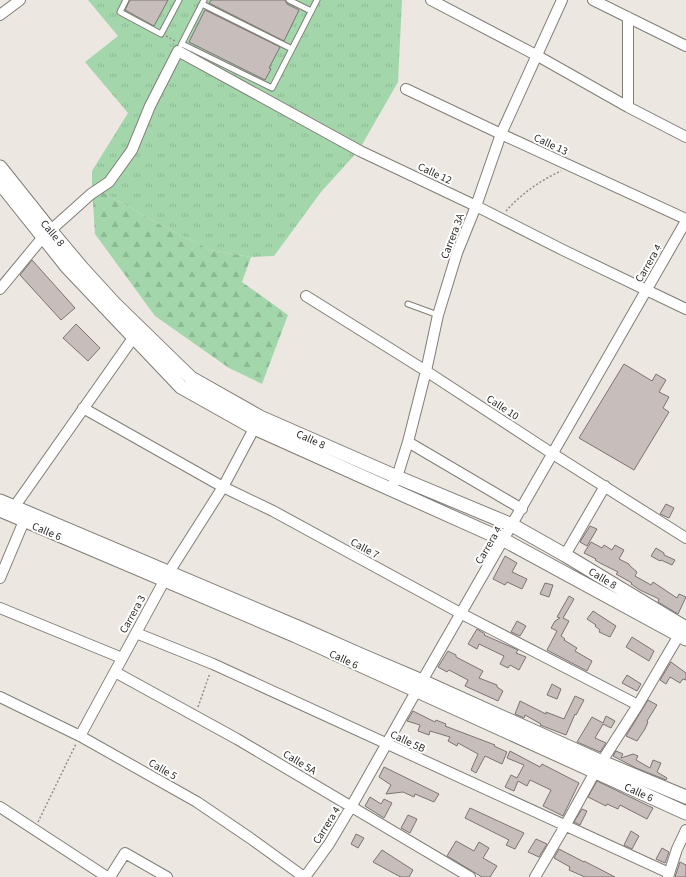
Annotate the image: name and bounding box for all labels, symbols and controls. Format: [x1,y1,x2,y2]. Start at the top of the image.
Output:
street label: Calle 13 [531,130,570,159]
street label: Calle 12 [415,159,454,188]
street label: Carrera 3A [437,211,468,261]
street label: Calle 8 [37,217,69,250]
street label: Carrera 4 [632,241,666,285]
street label: Calle 10 [484,391,522,424]
street label: Calle 8 [294,426,328,453]
street label: Calle 6 [30,519,64,545]
street label: Carrera 4 [472,523,506,567]
street label: Calle 7 [348,535,382,562]
street label: Calle 8 [586,564,620,593]
street label: Carrera 3 [116,592,149,636]
street label: Calle 6 [327,646,361,673]
street label: Calle 5B [388,727,428,756]
street label: Calle 5A [280,747,319,778]
street label: Calle 5 [146,755,180,784]
street label: Calle 6 [622,779,656,806]
street label: Carrera 4 [309,803,344,847]

